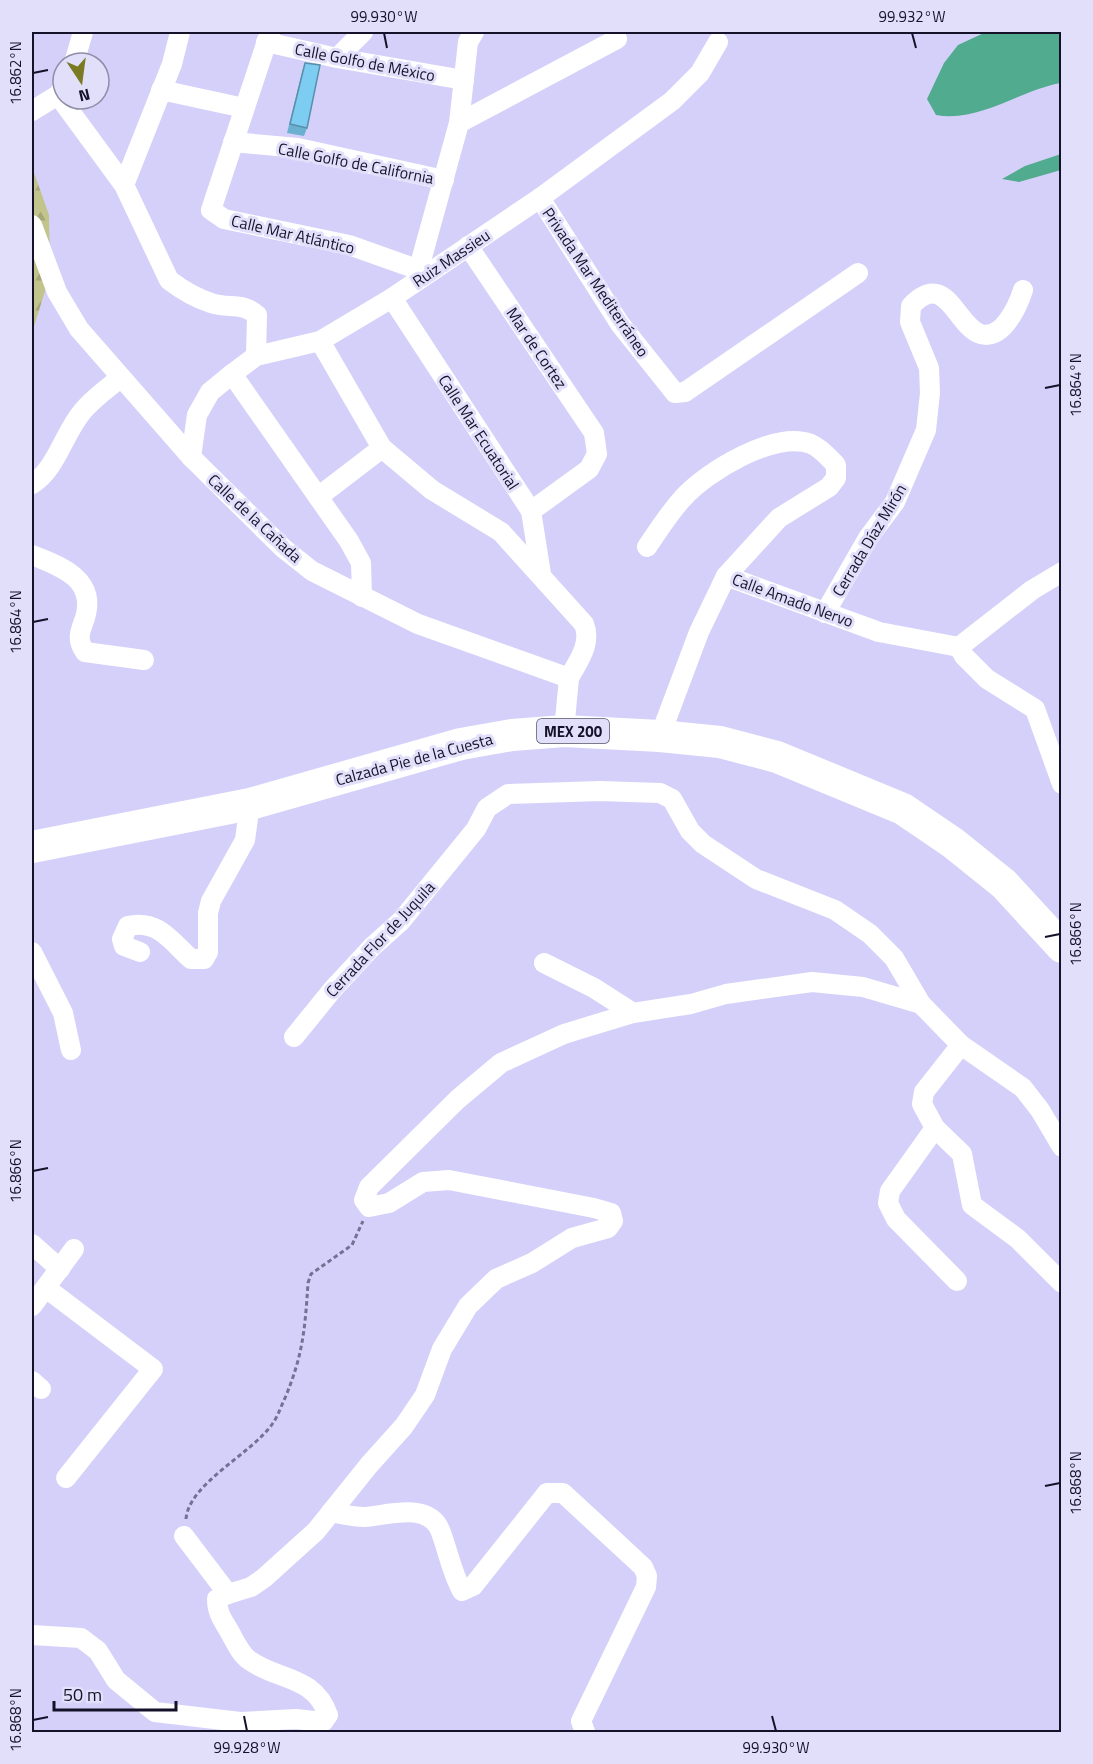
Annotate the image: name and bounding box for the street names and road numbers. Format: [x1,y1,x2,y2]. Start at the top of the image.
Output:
street label: Calle Golfo de México [293,37,437,87]
street label: Calle Golfo de California [276,136,436,190]
street label: Privada Mar Mediterráneo [537,202,655,362]
street label: Calle Mar Atlántico [229,208,357,260]
street label: Ruiz Massieu [407,223,495,293]
street label: Mar de Cortez [501,302,573,394]
street label: Calle Mar Ecuatorial [433,370,525,494]
street label: Calle de la Cañada [203,468,307,568]
street label: Cerrada Díaz Mirón [826,479,912,601]
street label: Calle Amado Nervo [729,567,857,633]
road number: MEX 200 [537,719,609,743]
street label: Calzada Pie de la Cuesta [333,726,495,792]
street label: Cerrada Flor de Juquila [320,876,440,1002]

